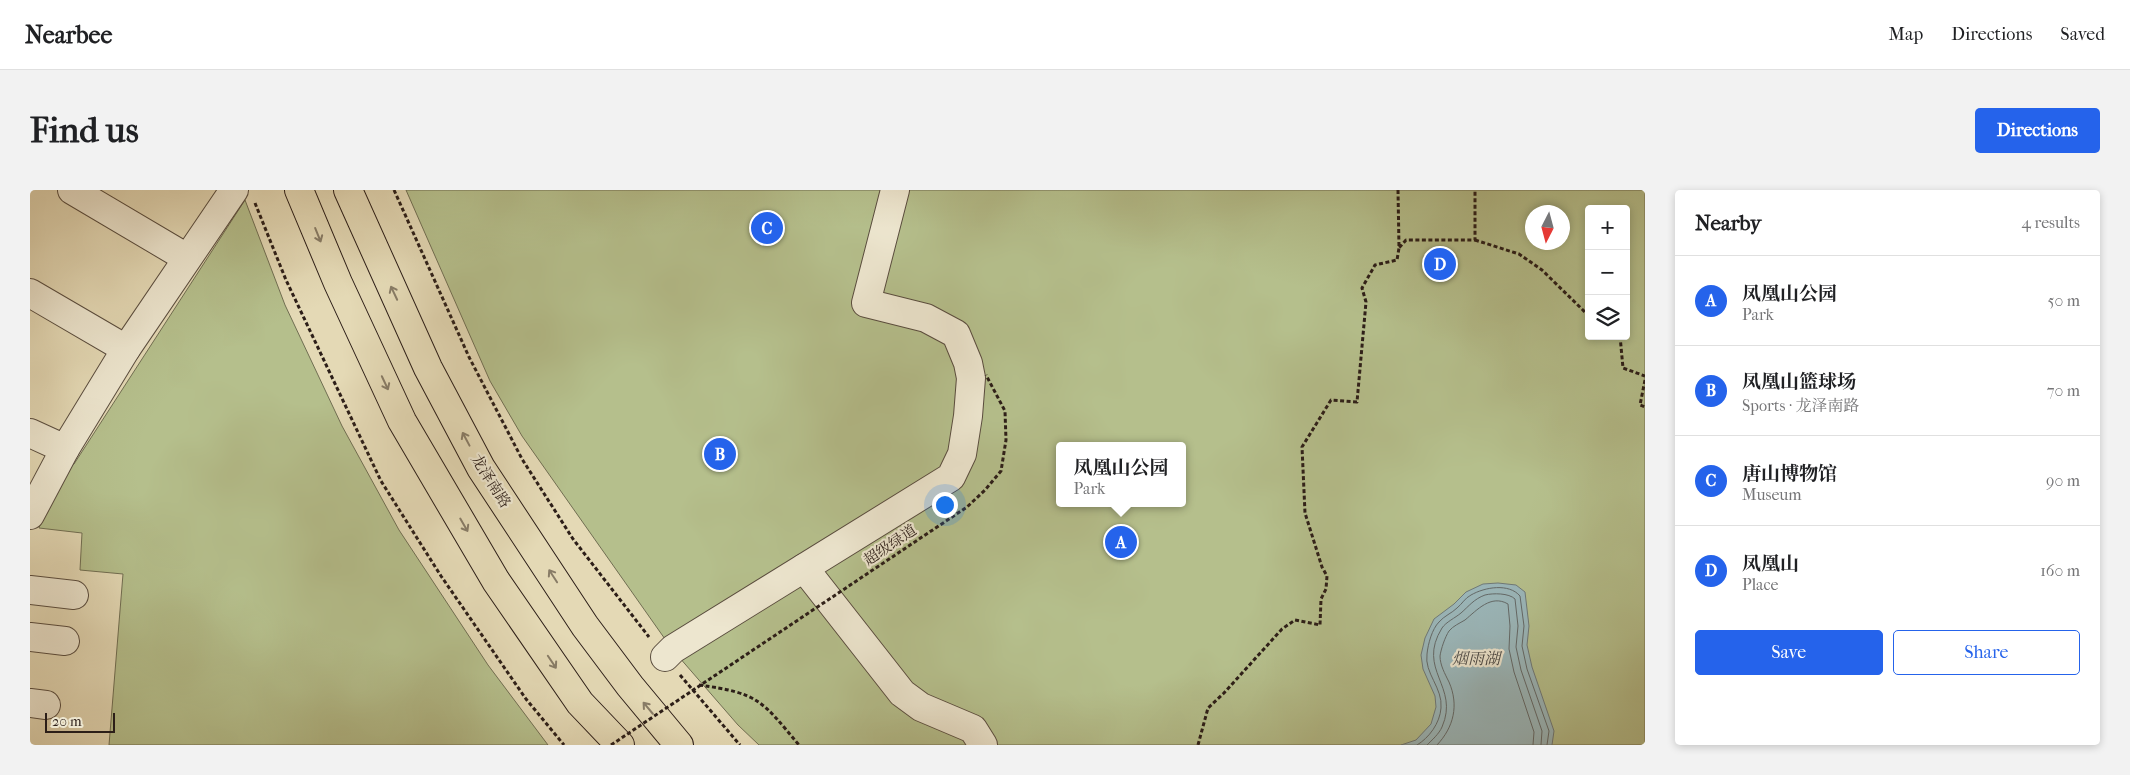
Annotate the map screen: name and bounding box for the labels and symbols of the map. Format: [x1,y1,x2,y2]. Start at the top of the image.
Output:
north arrow [1525,205,1570,250]
pin: C [751,209,783,247]
one-way arrow [314,227,323,242]
pin: D [1424,245,1456,283]
one-way arrow [389,286,398,301]
one-way arrow [380,375,390,390]
one-way arrow [461,432,470,447]
pin: B [704,435,736,473]
street label: 龙泽南路 [467,451,515,511]
your location [932,492,958,518]
one-way arrow [459,517,469,532]
street label: 超级绿道 [860,521,920,569]
pin: A [1105,523,1137,561]
one-way arrow [547,570,557,584]
water label: 烟雨湖 [1452,649,1503,668]
one-way arrow [547,654,557,668]
one-way arrow [642,701,653,714]
scale bar [45,710,115,733]

